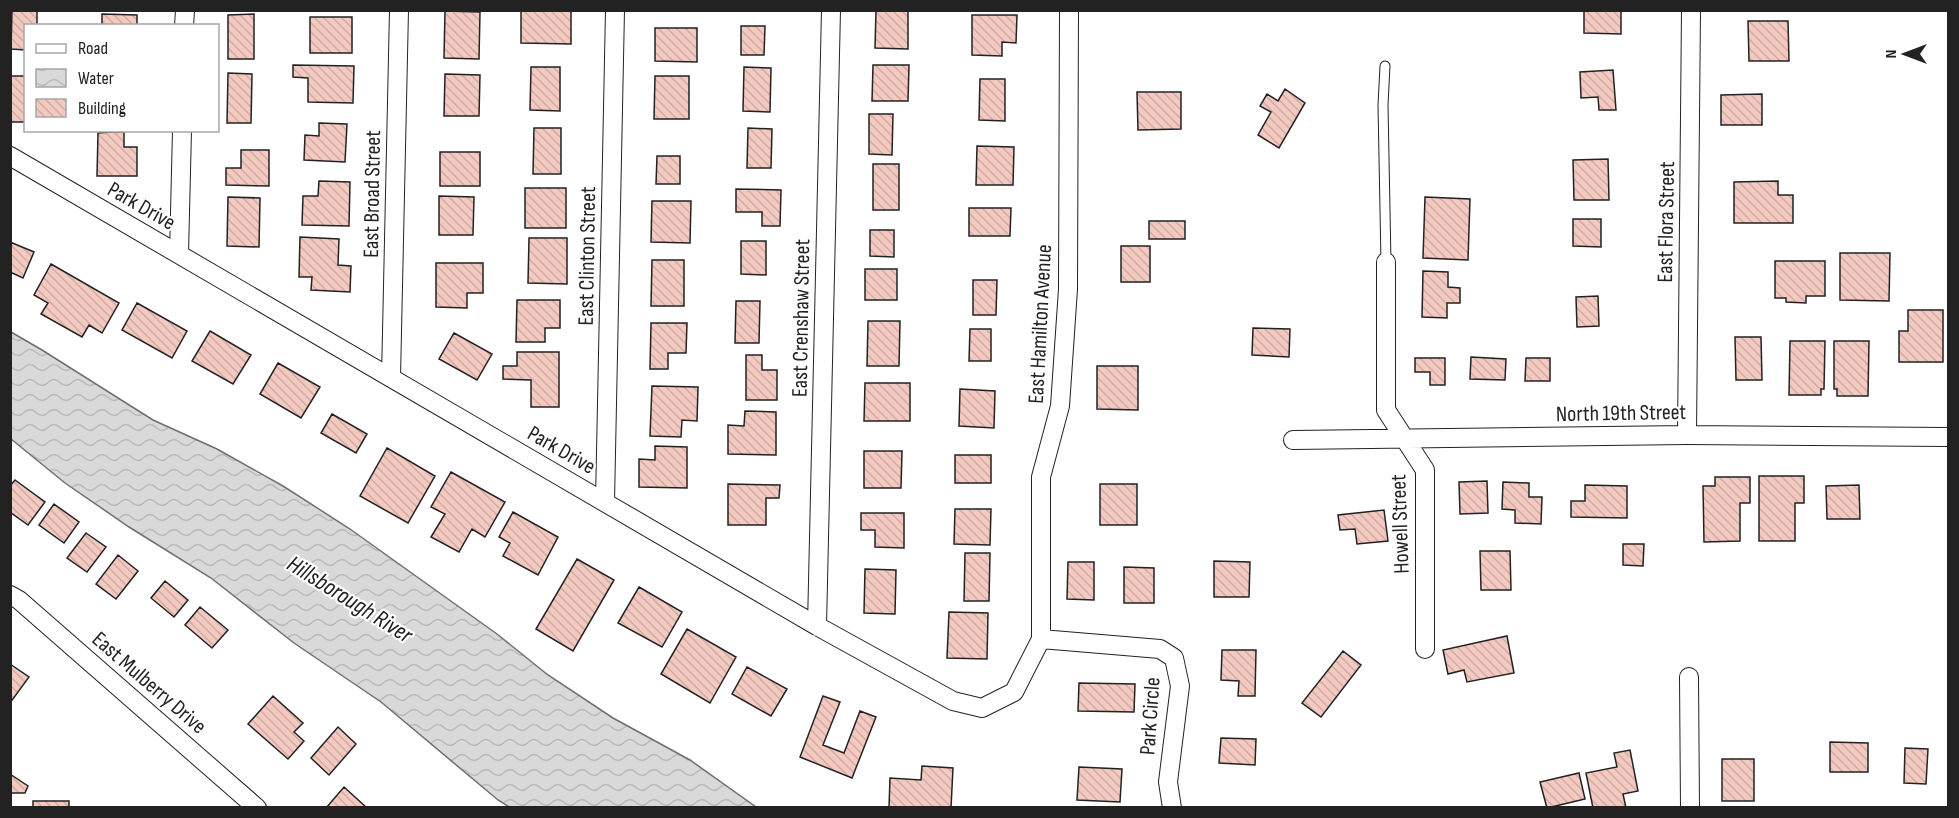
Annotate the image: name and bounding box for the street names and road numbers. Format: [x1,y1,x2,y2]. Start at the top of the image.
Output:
street label: East Broad Street [358,130,387,258]
street label: East Flora Street [1652,161,1681,283]
street label: Park Drive [102,176,180,237]
street label: East Clinton Street [573,186,602,326]
street label: East Crenshaw Street [787,238,816,397]
street label: East Hamilton Avenue [1023,244,1058,404]
street label: North 19th Street [1556,399,1687,428]
street label: Park Drive [522,420,600,481]
street label: Howell Street [1385,474,1416,574]
street label: East Mulberry Drive [86,626,212,740]
street label: Park Circle [1134,676,1167,756]

